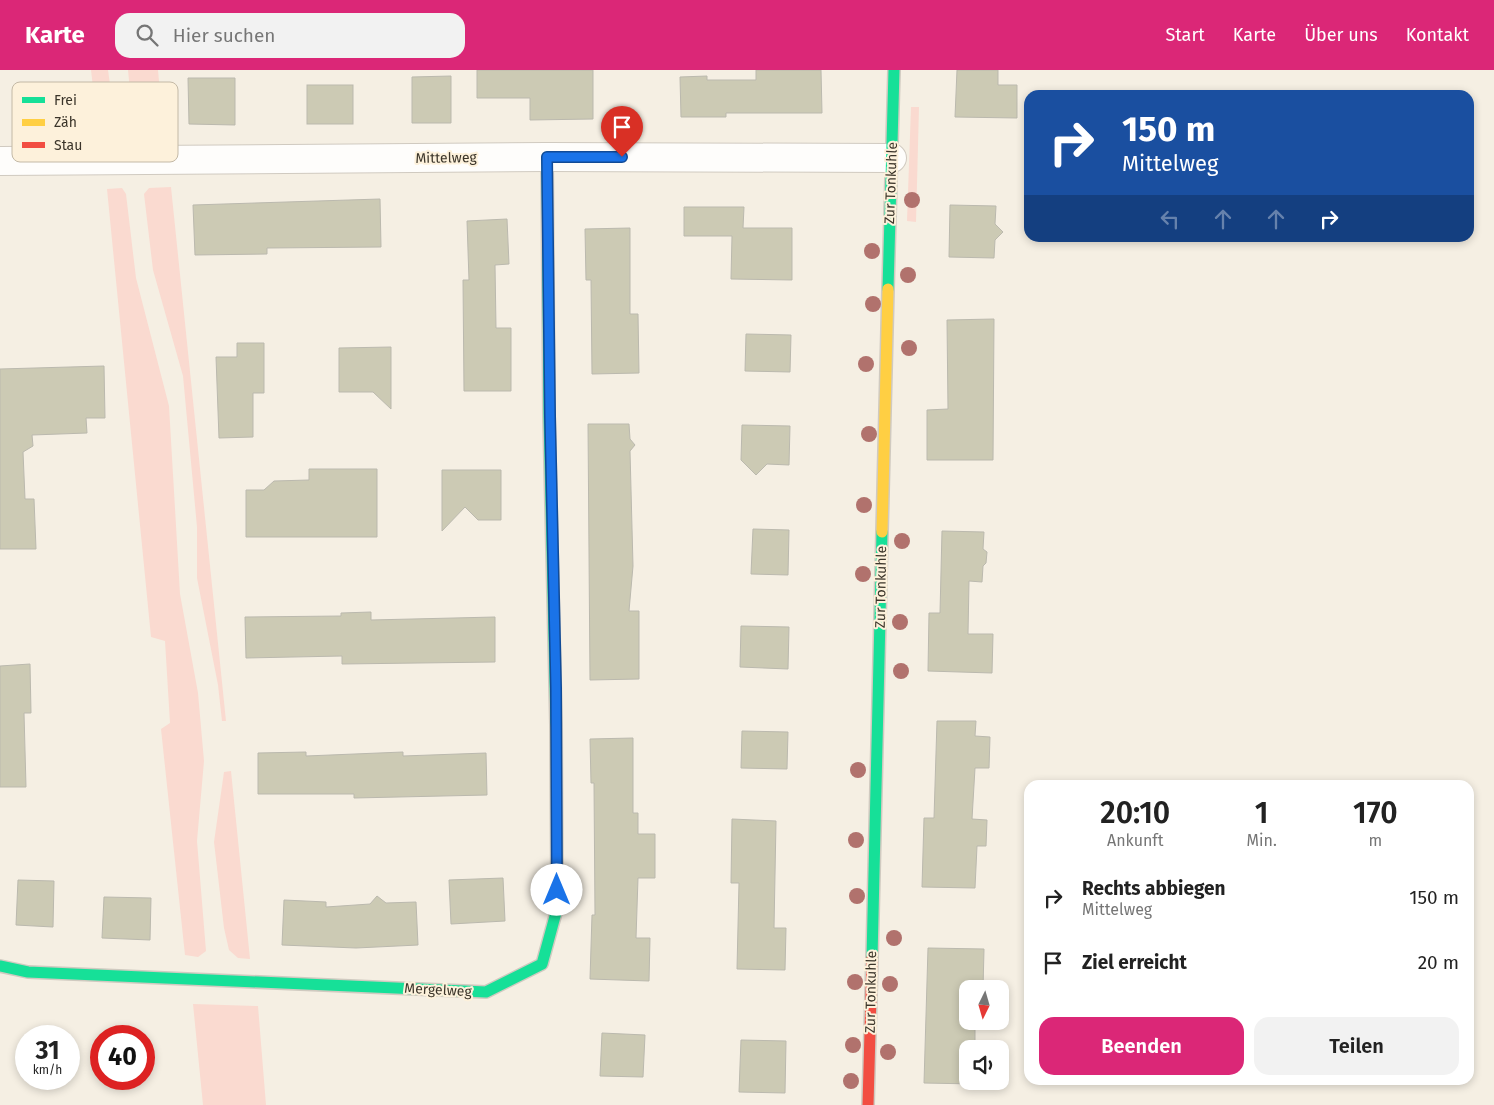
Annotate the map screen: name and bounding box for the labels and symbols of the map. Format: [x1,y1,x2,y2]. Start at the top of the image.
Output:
legend [12,82,178,162]
text: Frei [54,92,77,109]
pin [601,106,643,157]
text: Zäh [54,114,77,131]
text: Stau [54,137,82,154]
street label: Zur Tonkuhle [881,142,901,224]
street label: Mittelweg [415,149,478,167]
street label: Zur Tonkuhle [872,546,890,628]
position arrow [530,863,582,915]
street label: Zur Tonkuhle [862,951,880,1033]
street label: Mergelweg [404,980,473,1000]
north arrow [959,980,1009,1030]
speed limit sign: 40 [90,1025,155,1090]

